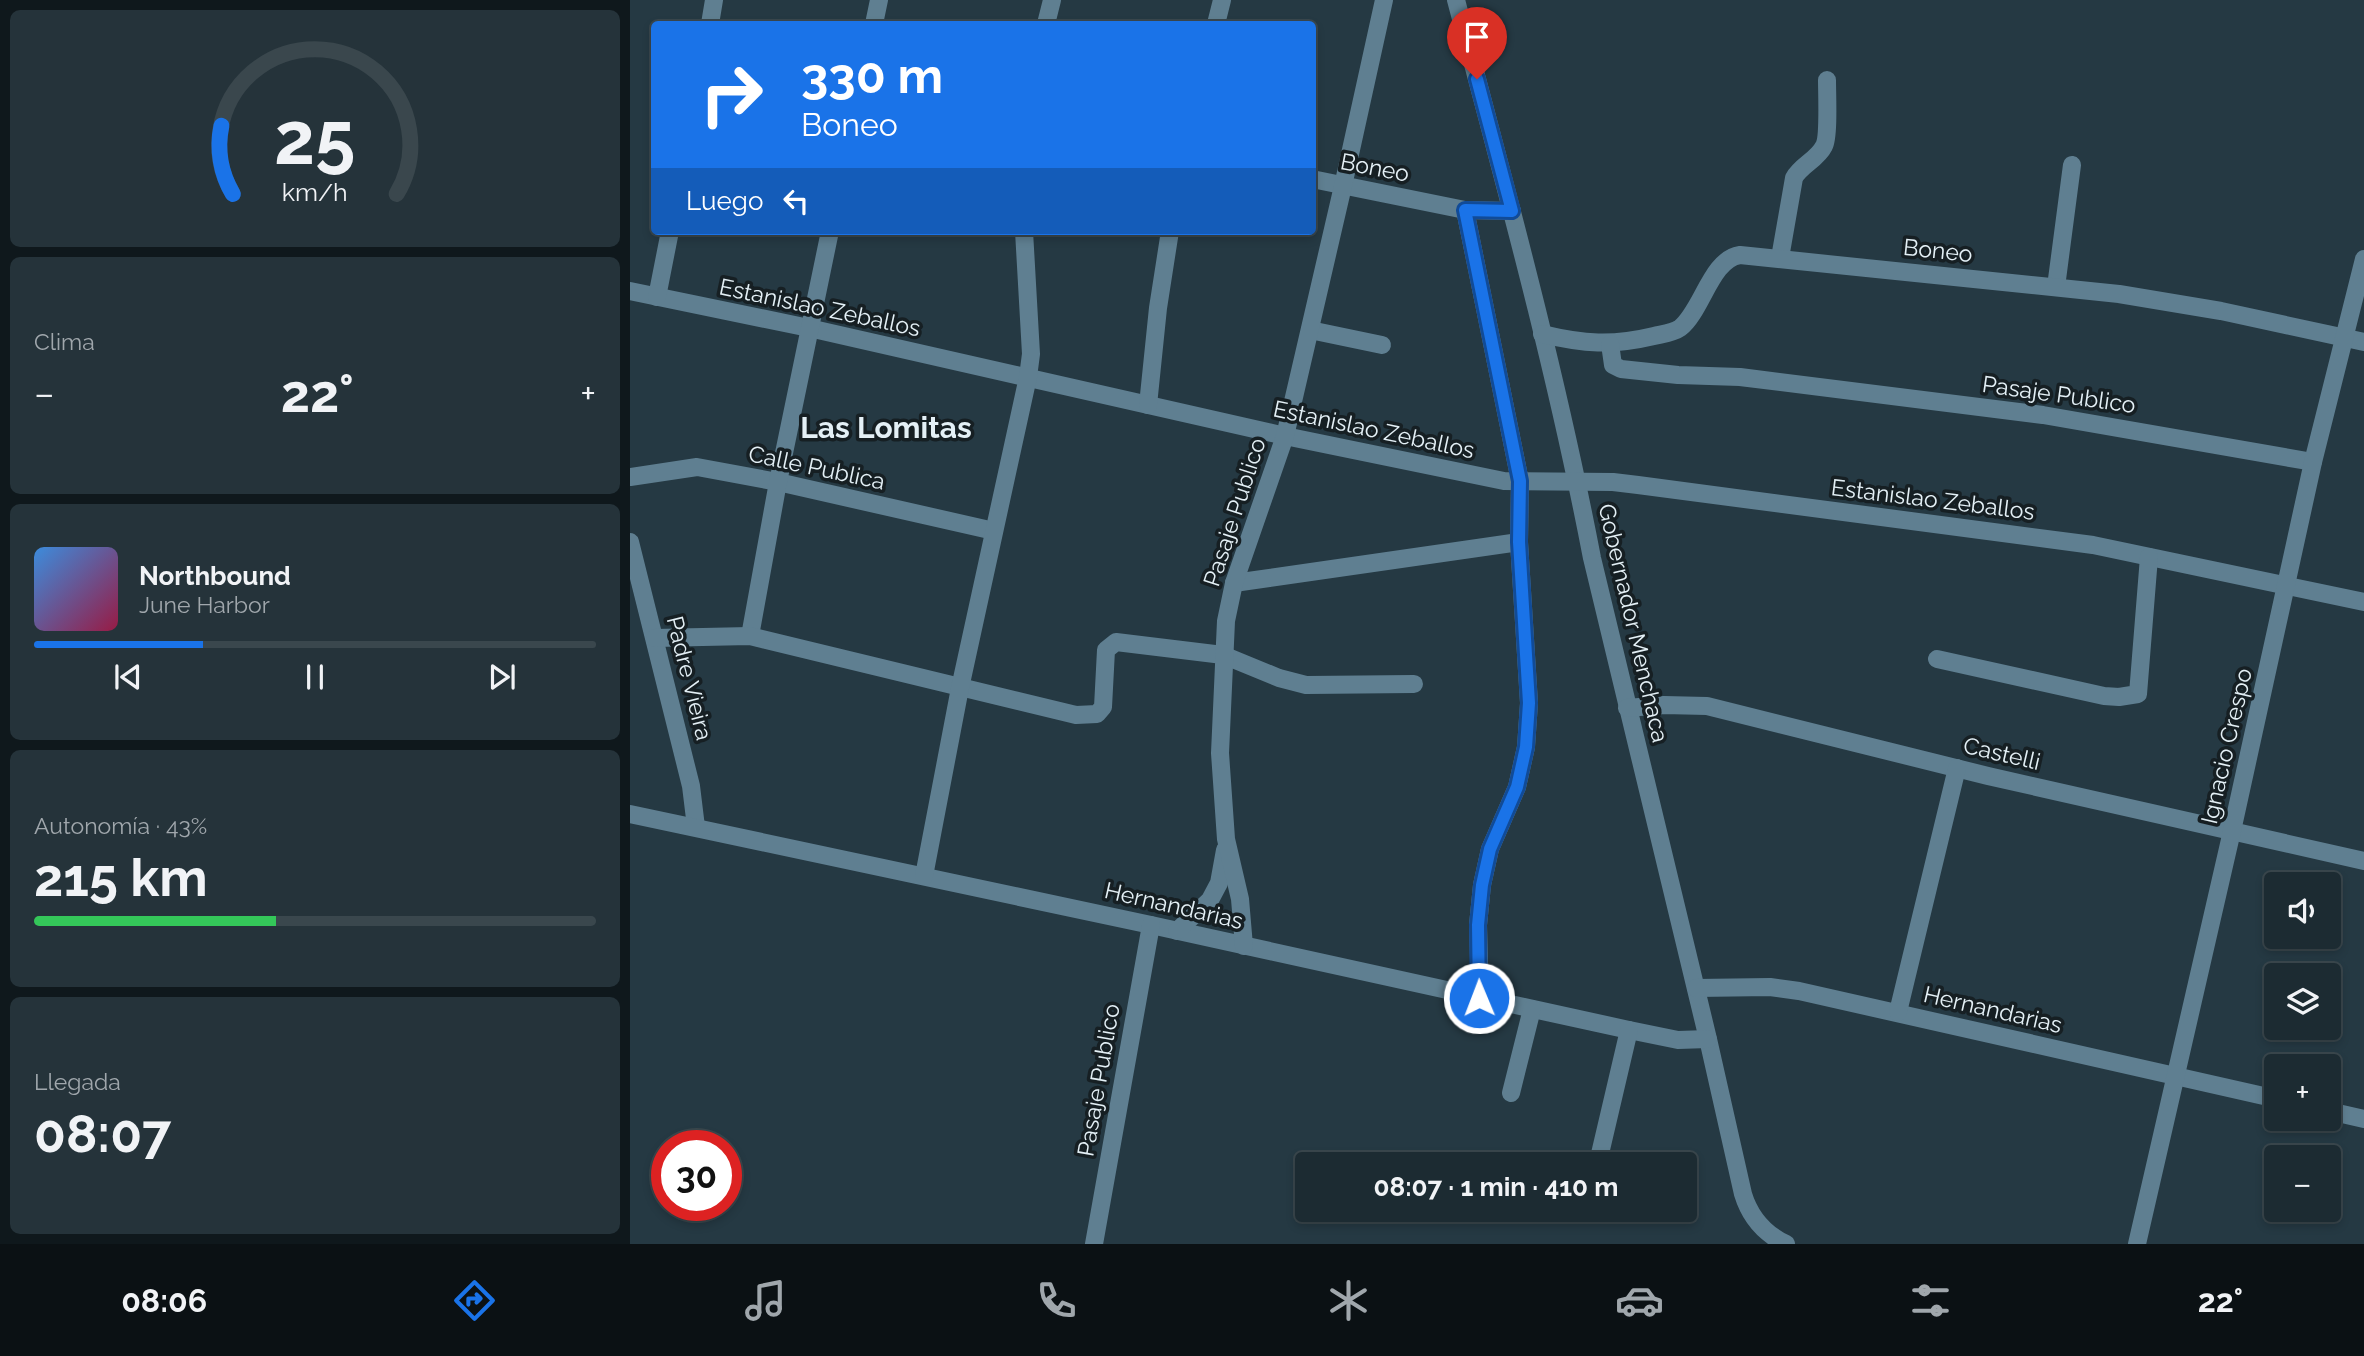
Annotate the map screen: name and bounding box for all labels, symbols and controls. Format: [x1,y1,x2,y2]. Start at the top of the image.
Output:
pin [1447,7,1507,79]
icon: arrive [1458,18,1496,56]
text: 330 m [801,47,943,104]
icon: right [686,49,777,140]
text: 25 [274,97,356,182]
text: Boneo [801,106,898,143]
street label: Boneo [1338,147,1412,187]
text: km/h [282,177,348,207]
icon: left [777,182,815,220]
text: Luego [686,186,763,216]
street label: Boneo [1902,233,1974,267]
street label: Estanislao Zeballos [717,273,923,341]
text: Clima [34,328,95,355]
text: 22° [281,363,354,424]
street label: Pasaje Publico [1981,370,2137,418]
text: − [34,371,54,416]
text: + [580,371,596,416]
street label: Estanislao Zeballos [1271,395,1477,463]
district label: Las Lomitas [800,410,972,445]
street label: Pasaje Publico [1197,434,1271,590]
street label: Calle Publica [746,439,888,495]
street label: Estanislao Zeballos [1830,473,2036,525]
street label: Gobernador Menchaca [1593,501,1675,745]
text: Northbound [139,561,291,591]
text: June Harbor [139,591,270,618]
street label: Padre Vieira [662,613,718,743]
icon: previous [109,658,147,696]
icon: pause [296,658,334,696]
icon: next [483,658,521,696]
street label: Ignacio Crespo [2195,666,2257,826]
street label: Castelli [1961,731,2043,775]
text: Autonomía · 43% [34,812,207,839]
text: 215 km [34,847,208,908]
map controls [2264,872,2341,1222]
button: sound [2264,872,2341,949]
street label: Hernandarias [1102,876,1246,934]
position arrow [1442,961,1516,1035]
button: layers [2264,963,2341,1040]
street label: Hernandarias [1921,980,2065,1038]
street label: Pasaje Publico [1071,1002,1125,1158]
button: + [2264,1054,2341,1131]
text: Llegada [34,1068,121,1095]
text: 08:07 [34,1103,171,1164]
speed limit sign: 30 [651,1130,742,1221]
button: − [2264,1145,2341,1222]
text: 08:07 · 1 min · 410 m [1373,1172,1619,1202]
icon: directions [450,1276,499,1325]
icon: music [741,1276,790,1325]
icon: phone [1032,1276,1081,1325]
icon: climate [1324,1276,1373,1325]
icon: car [1615,1276,1664,1325]
icon: filters [1906,1276,1955,1325]
text: 08:06 [121,1282,207,1319]
text: 22° [2198,1282,2243,1319]

